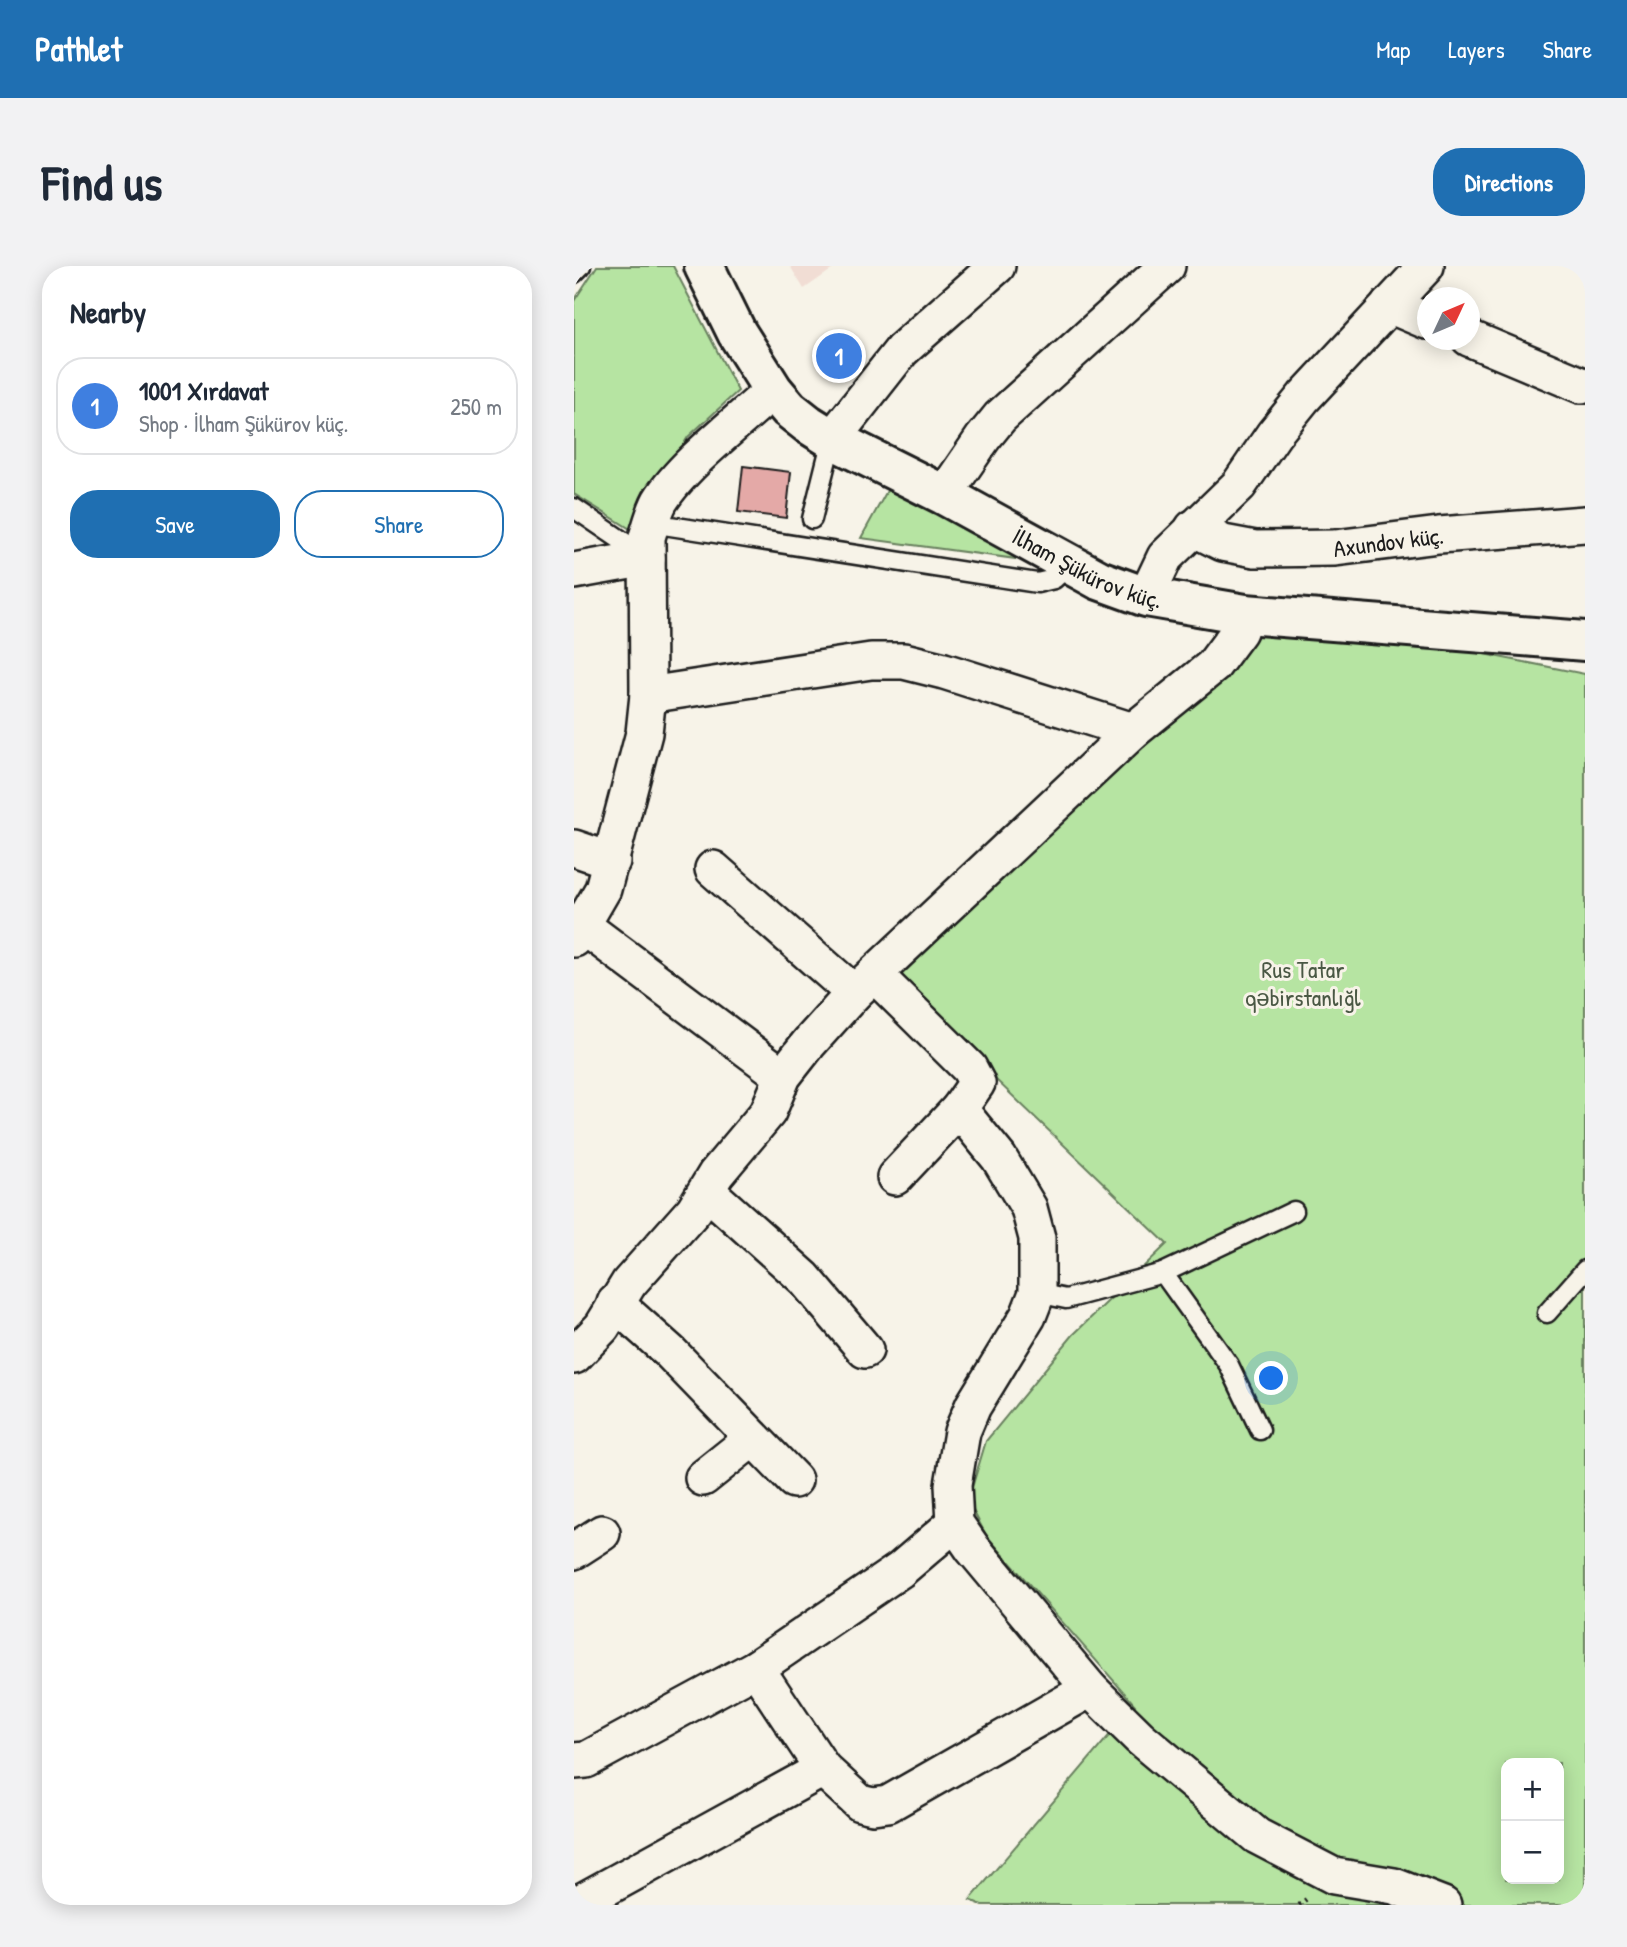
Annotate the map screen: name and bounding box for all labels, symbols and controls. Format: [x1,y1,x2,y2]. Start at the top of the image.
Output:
text: Pathlet [35,27,122,71]
text: Map [1376,33,1410,65]
text: Layers [1448,33,1505,65]
text: Share [1543,33,1592,65]
button: Directions [1433,148,1585,216]
text: Find us [42,149,162,215]
north arrow [1417,287,1480,350]
text: Nearby [70,292,146,332]
pin: 1 [816,330,862,382]
text: 1001 Xırdavat [139,373,268,408]
text: 1 [91,391,99,422]
text: 250 m [450,391,502,422]
text: Shop · İlham Şükürov küç. [139,408,348,439]
button: Save [70,490,280,558]
button: Share [294,490,504,558]
street label: Axundov küç. [1331,519,1445,564]
street label: İlham Şükürov küç. [1007,520,1164,615]
park label: Rus Tatar qəbirstanlığl [1245,953,1361,1013]
your location [1254,1361,1288,1395]
map controls [1501,1758,1564,1884]
button: + [1501,1758,1564,1821]
button: − [1501,1821,1564,1884]

